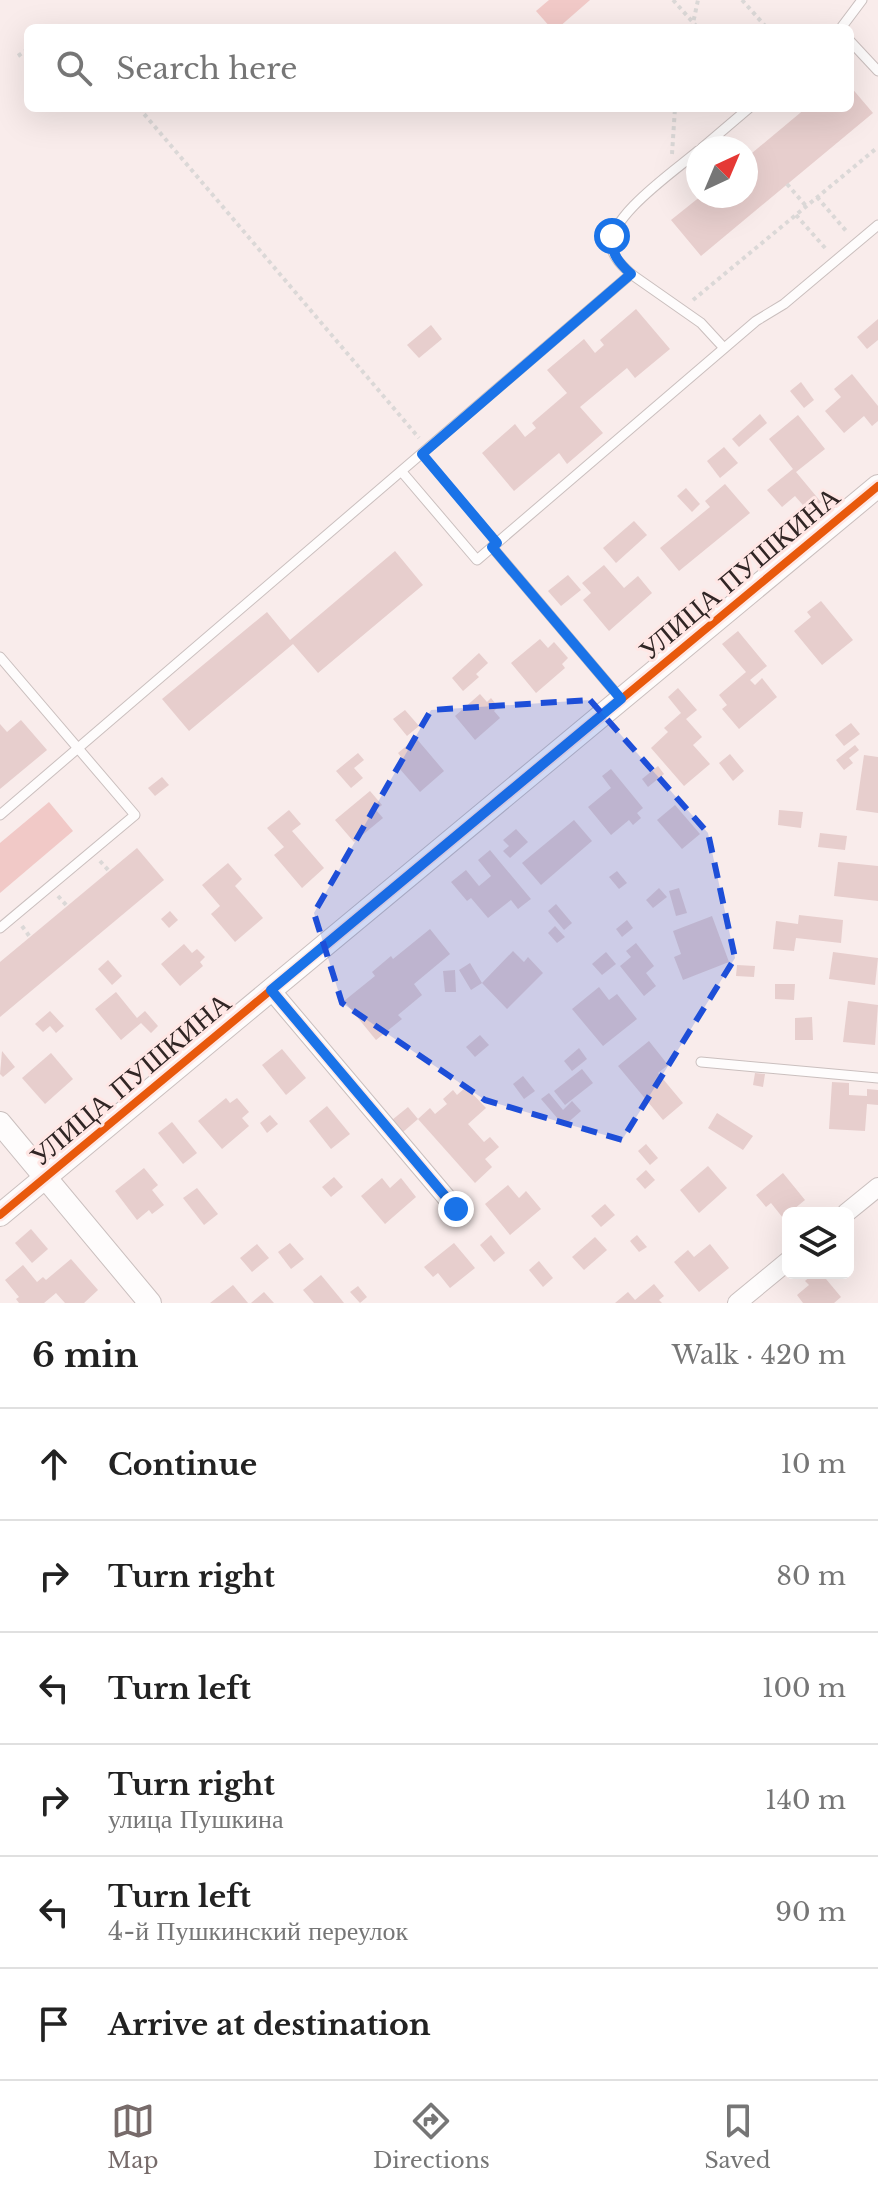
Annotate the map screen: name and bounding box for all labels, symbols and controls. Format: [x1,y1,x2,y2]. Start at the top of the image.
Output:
search box [24,24,854,112]
icon: search [52,46,96,90]
text: Search here [116,50,297,87]
north arrow [686,136,758,208]
route start [594,218,630,254]
street label: УЛИЦА ПУШКИНА [632,478,848,668]
street label: УЛИЦА ПУШКИНА [23,984,239,1174]
route end [438,1191,474,1227]
map controls [782,1207,854,1279]
button: layers [782,1207,854,1279]
text: 6 min [32,1334,139,1376]
text: Walk · 420 m [672,1339,846,1371]
icon: ahead [32,1442,76,1486]
text: Continue [108,1446,257,1483]
text: 10 m [780,1448,846,1480]
icon: right [32,1554,76,1598]
text: Turn right [108,1558,275,1595]
text: 80 m [776,1560,846,1592]
icon: left [32,1666,76,1710]
text: Turn left [108,1670,251,1707]
text: 100 m [762,1672,846,1704]
text: Turn right [108,1766,275,1803]
icon: right [32,1778,76,1822]
text: 140 m [765,1784,846,1816]
text: улица Пушкина [108,1803,283,1835]
text: Turn left [108,1878,251,1915]
icon: left [32,1890,76,1934]
text: 90 m [775,1896,846,1928]
text: 4-й Пушкинский переулок [108,1915,408,1947]
icon: arrive [32,2002,76,2046]
text: Arrive at destination [108,2006,431,2043]
tab: Map [107,2099,158,2174]
tab: Directions [373,2099,490,2174]
tab: Saved [704,2099,771,2174]

